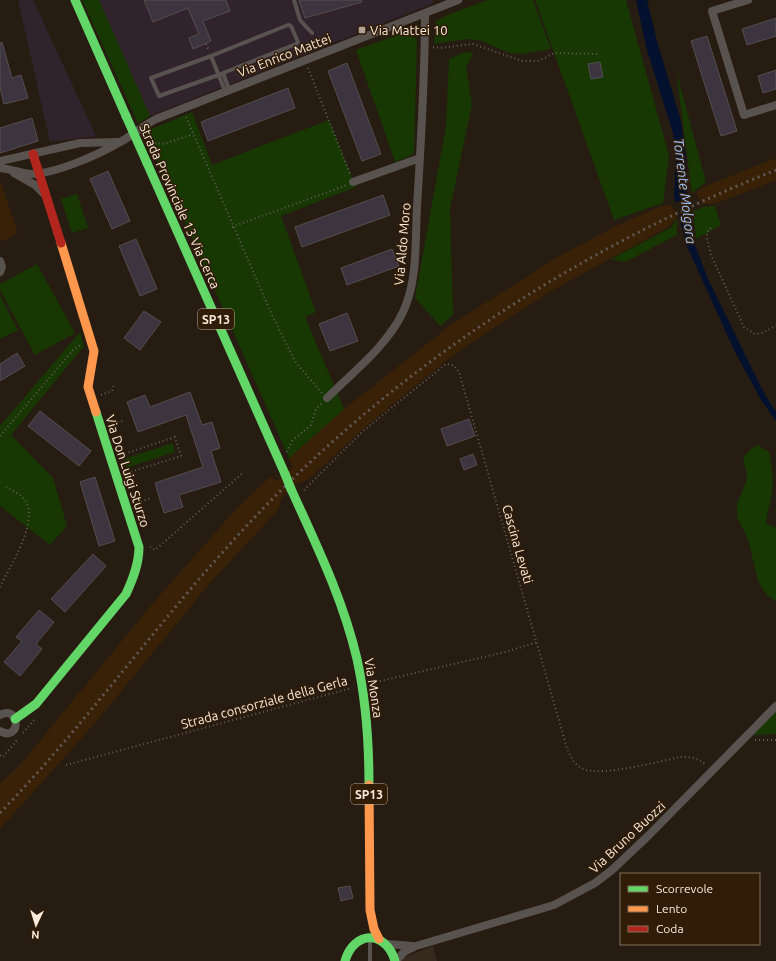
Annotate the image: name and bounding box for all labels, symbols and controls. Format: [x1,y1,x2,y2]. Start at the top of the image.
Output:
place label: Via Mattei 10 [370,23,448,37]
marker: Via Mattei 10 [357,25,367,35]
street label: Via Enrico Mattei [235,31,333,79]
street label: Strada Provinciale 13 Via Cerca [137,121,223,291]
water label: Torrente Molgora [671,137,699,245]
street label: Via Aldo Moro [391,202,413,286]
road number: SP13 [198,309,234,329]
street label: Via Don Luigi Sturzo [103,413,153,529]
street label: Cascina Levati [500,503,536,585]
street label: Via Monza [362,657,386,719]
street label: Strada consorziale della Gerla [179,673,349,731]
road number: SP13 [351,784,387,804]
street label: Via Bruno Buozzi [586,798,668,876]
legend [620,873,760,945]
text: Scorrevole [656,882,713,895]
text: Lento [656,902,687,915]
north arrow [16,905,56,945]
text: Coda [656,922,684,935]
text: N [31,929,40,941]

